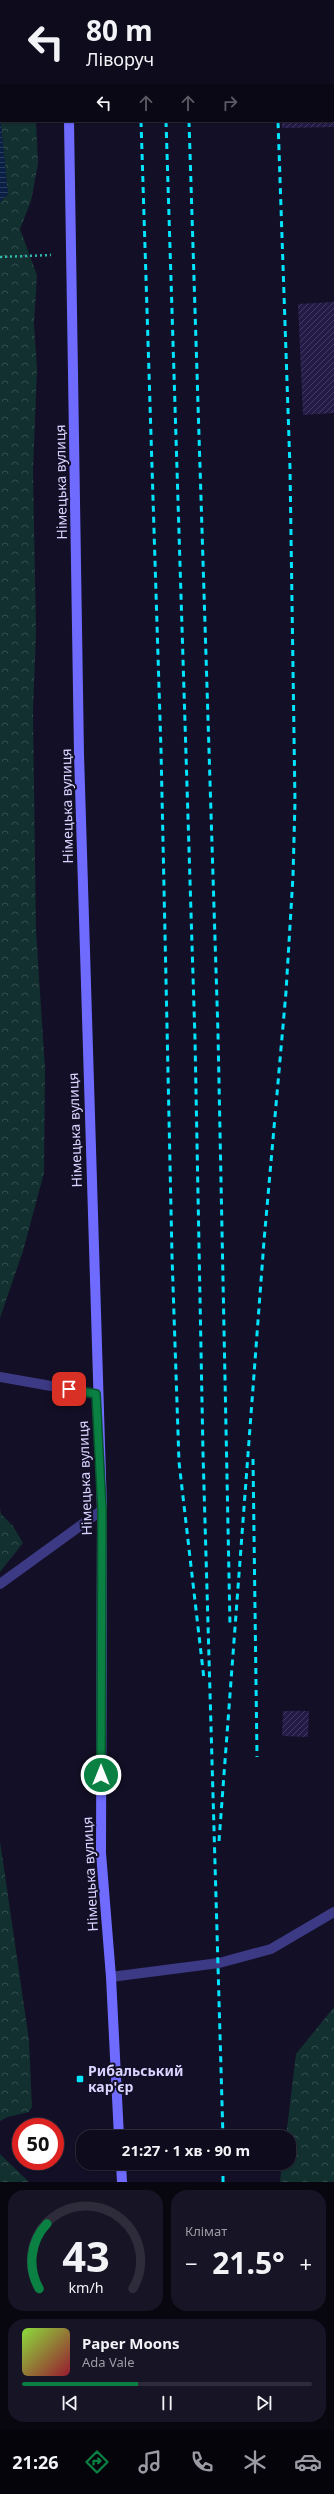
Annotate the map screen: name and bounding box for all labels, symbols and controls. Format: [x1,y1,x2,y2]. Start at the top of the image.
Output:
text: 80 m [86,11,153,49]
icon: left [20,16,72,68]
text: Ліворуч [86,47,154,71]
icon: left [93,92,115,114]
icon: ahead [135,92,157,114]
icon: ahead [177,92,199,114]
icon: right [219,92,241,114]
street label: Німецька вулиця [50,424,71,540]
street label: Німецька вулиця [56,748,77,864]
street label: Німецька вулиця [63,1072,86,1188]
pin [52,1372,86,1406]
icon: arrive [58,1378,80,1400]
street label: Німецька вулиця [73,1420,96,1536]
position arrow [80,1754,122,1796]
street label: Німецька вулиця [77,1816,102,1932]
place label: Рибальський кар'єр [88,2061,183,2096]
marker: Рибальський кар'єр [75,2074,85,2084]
speed limit sign: 50 [12,2118,64,2170]
text: 21:27 · 1 хв · 90 m [122,2140,250,2160]
text: Клімат [185,2222,227,2240]
text: 43 [62,2227,109,2283]
text: 21.5° [212,2242,285,2283]
text: − [185,2248,198,2278]
text: + [299,2248,312,2278]
text: km/h [68,2277,103,2296]
text: Paper Moons [82,2333,180,2353]
text: Ada Vale [82,2353,135,2371]
icon: previous [59,2392,81,2414]
icon: pause [156,2392,178,2414]
icon: next [253,2392,275,2414]
icon: directions [83,2448,111,2476]
icon: music [136,2448,164,2476]
icon: phone [188,2448,216,2476]
icon: climate [241,2448,269,2476]
icon: car [294,2448,322,2476]
text: 21:26 [12,2450,59,2474]

